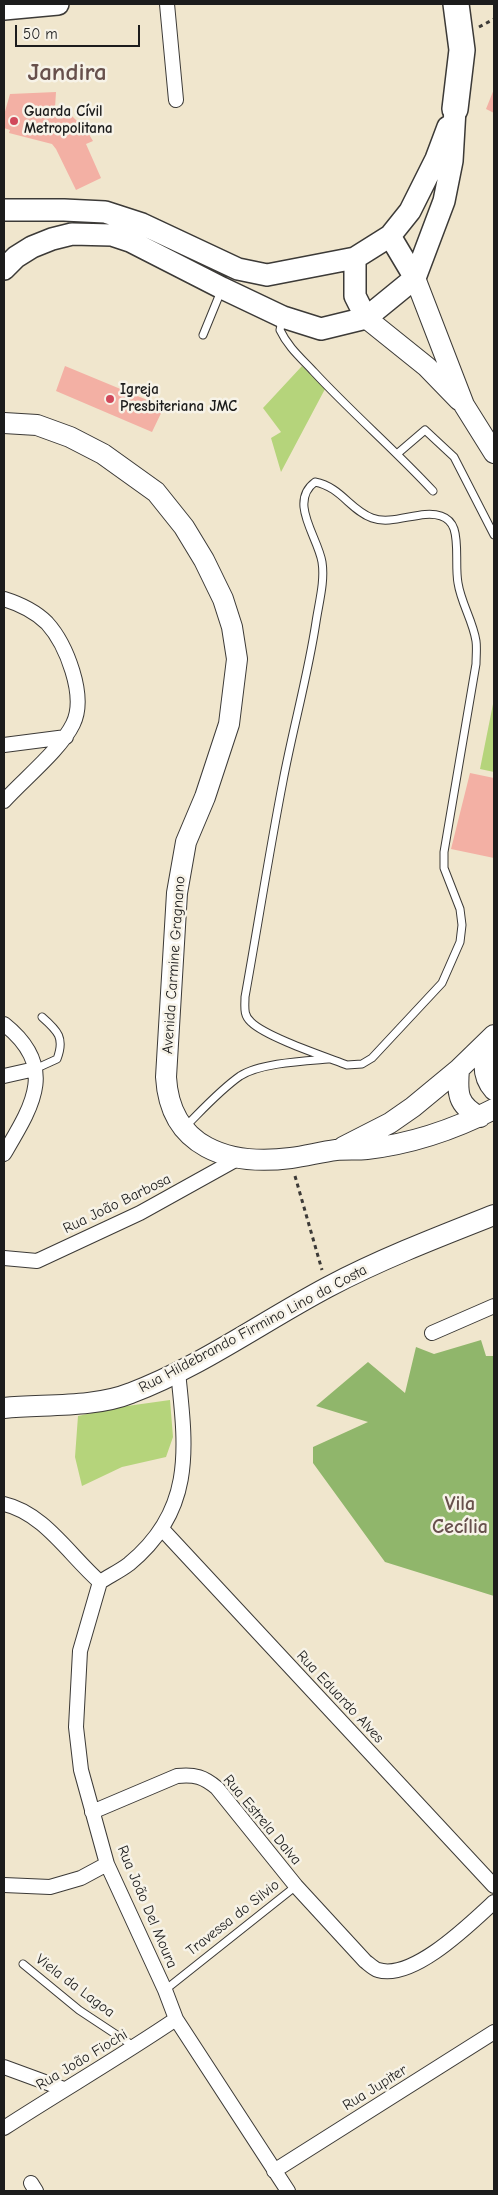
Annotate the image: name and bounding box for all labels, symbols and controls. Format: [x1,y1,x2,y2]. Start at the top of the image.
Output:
scale bar [18,15,142,47]
text: 50 m [23,25,58,43]
district label: Jandira [27,58,107,88]
place label: Guarda Cívil Metropolitana [24,103,113,138]
marker: Guarda Cívil Metropolitana [8,115,20,127]
place label: Igreja Presbiteriana JMC [120,381,237,416]
marker: Igreja Presbiteriana JMC [104,393,116,405]
street label: Avenida Carmine Gragnano [159,875,189,1055]
street label: Rua João Barbosa [60,1170,174,1238]
street label: Rua Hildebrando Firmino Lino da Costa [136,1261,370,1397]
district label: Vila Cecília [432,1492,488,1539]
street label: Rua Eduardo Alves [293,1647,387,1747]
street label: Rua Estrela Dalva [219,1771,305,1869]
street label: Rua João Del Moura [113,1843,181,1971]
street label: Travessa do Silvio [183,1876,283,1960]
street label: Viela da Lagoa [32,1950,118,2022]
street label: Rua João Fiochi [33,2026,131,2094]
street label: Rua Jupiter [339,2061,411,2115]

